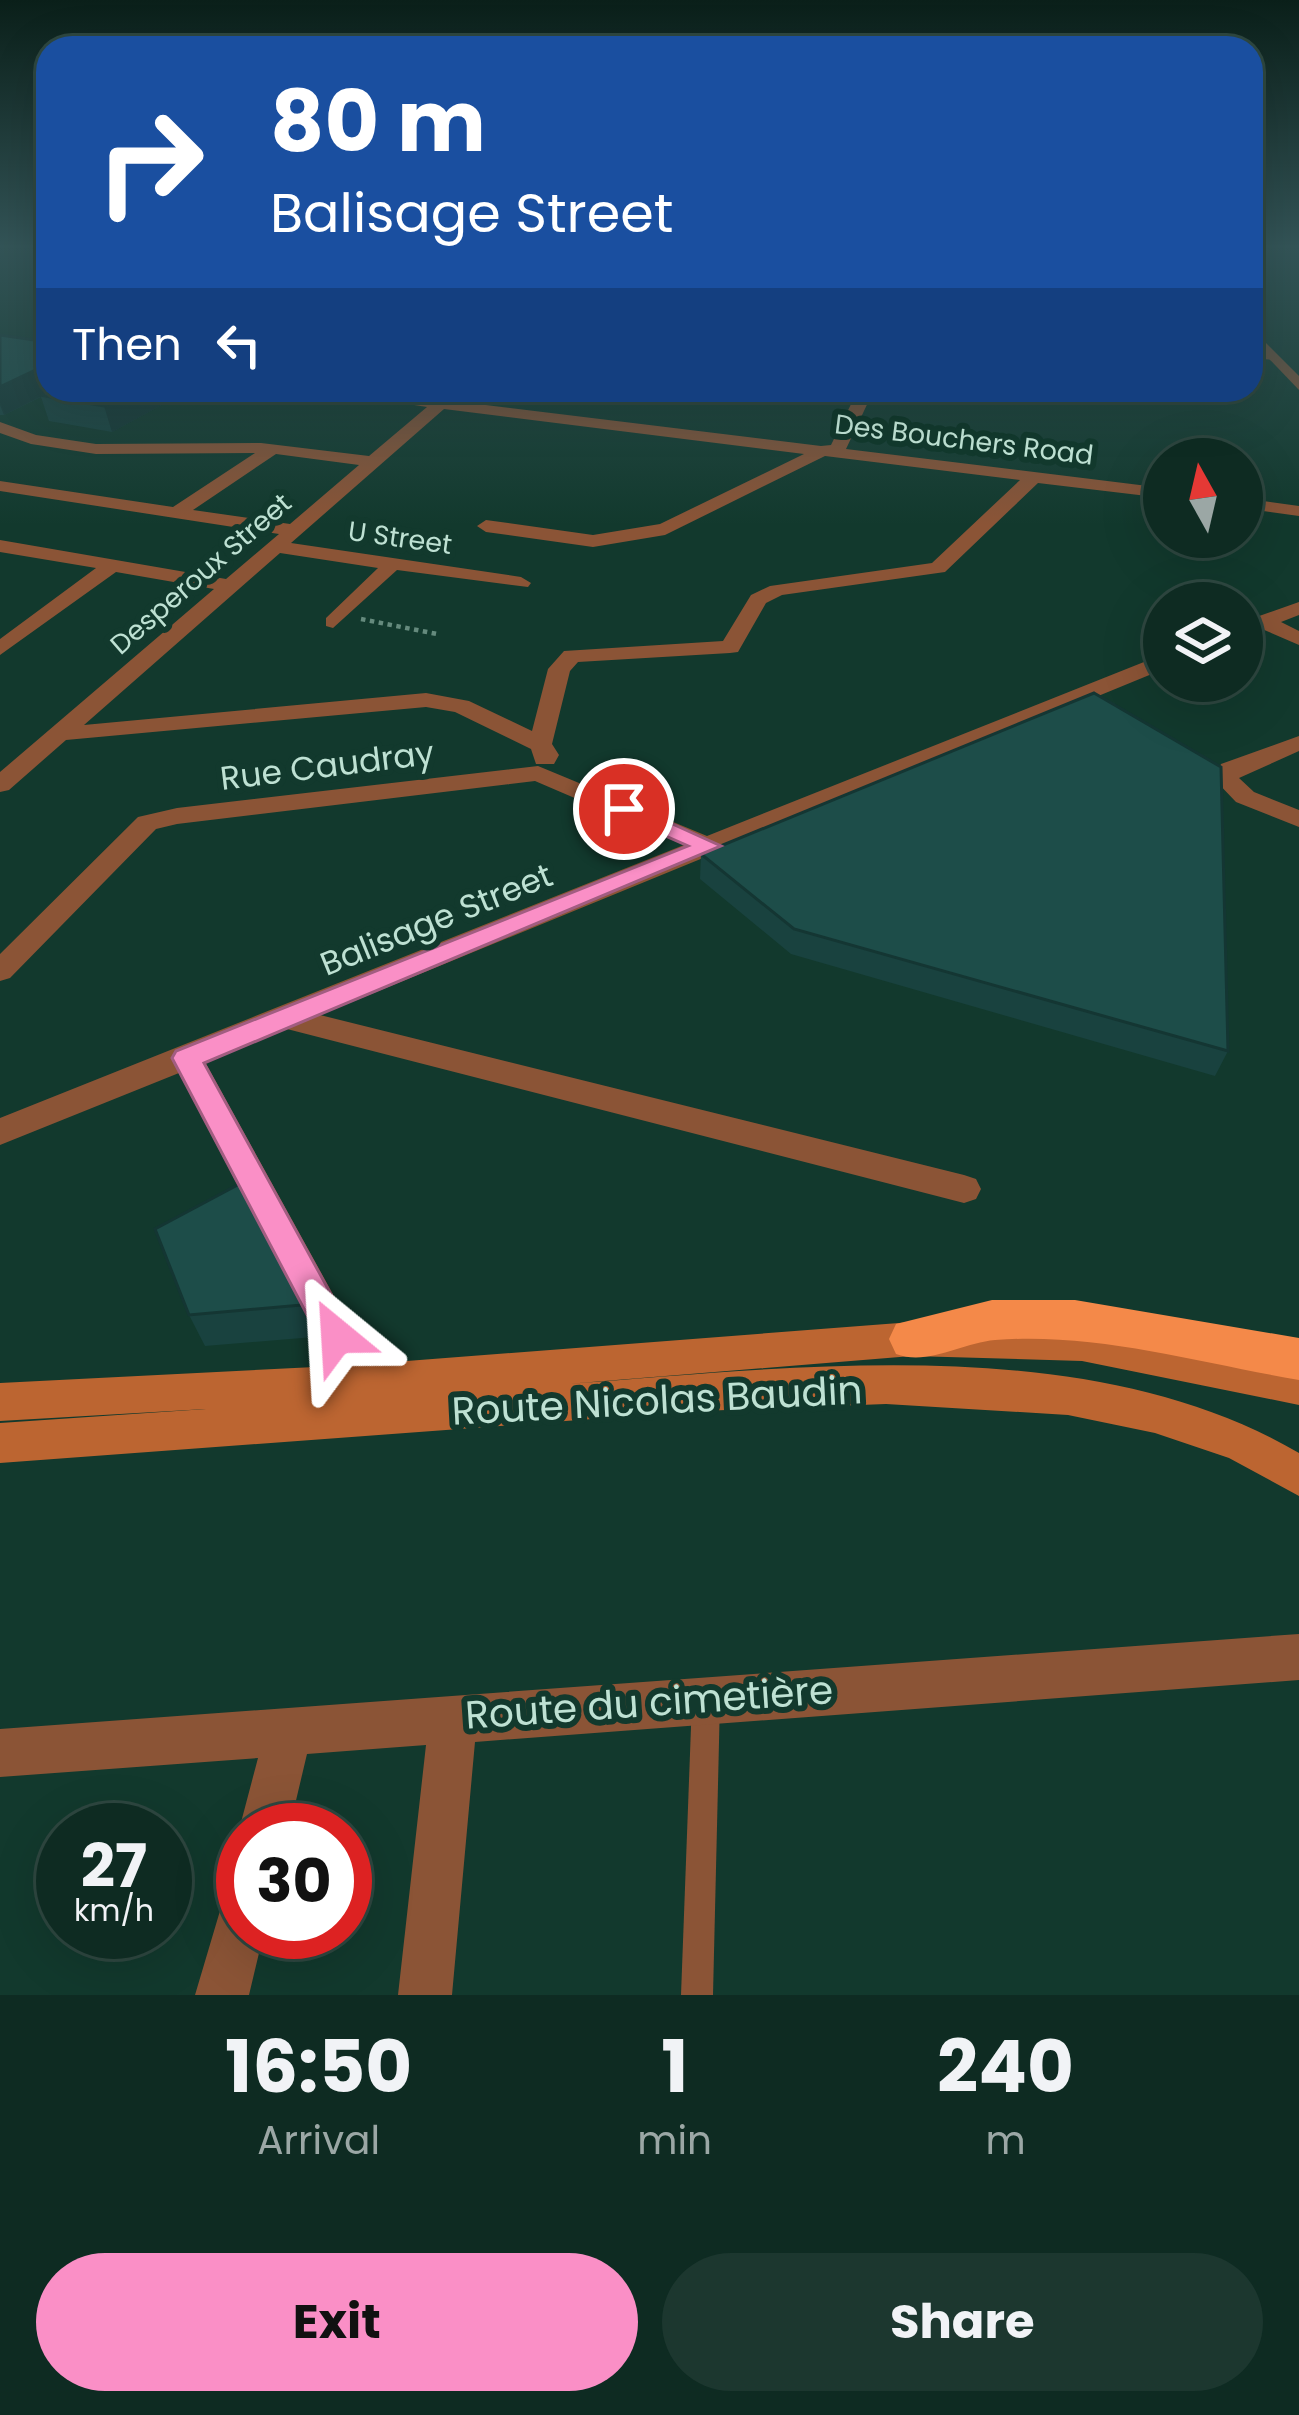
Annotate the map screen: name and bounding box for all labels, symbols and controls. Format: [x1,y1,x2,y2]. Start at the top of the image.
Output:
text: 80 m [270,63,486,180]
icon: right [72,84,228,240]
text: Balisage Street [270,175,673,251]
icon: left [206,312,272,378]
text: Then [72,313,182,376]
street label: Des Bouchers Road [833,405,1095,474]
north arrow [1143,438,1263,558]
map controls [1143,438,1263,702]
street label: Desperoux Street [102,485,299,663]
street label: U Street [346,512,454,563]
button: layers [1143,582,1263,702]
street label: Rue Caudray [218,729,437,802]
pin [573,758,675,860]
icon: arrive [591,776,657,842]
street label: Balisage Street [313,852,559,987]
position arrow [274,1273,400,1399]
street label: Route Nicolas Baudin [450,1362,864,1439]
street label: Route du cimetière [463,1662,835,1743]
speed limit sign: 30 [216,1803,372,1959]
text: 27 [81,1824,147,1908]
text: km/h [74,1889,154,1932]
text: 16:50 [225,2016,412,2117]
text: 1 [661,2016,688,2117]
text: 240 [937,2016,1074,2117]
text: Arrival [257,2113,380,2168]
text: min [637,2113,712,2168]
text: m [985,2113,1026,2168]
button: Exit [36,2253,638,2391]
button: Share [662,2253,1263,2391]

